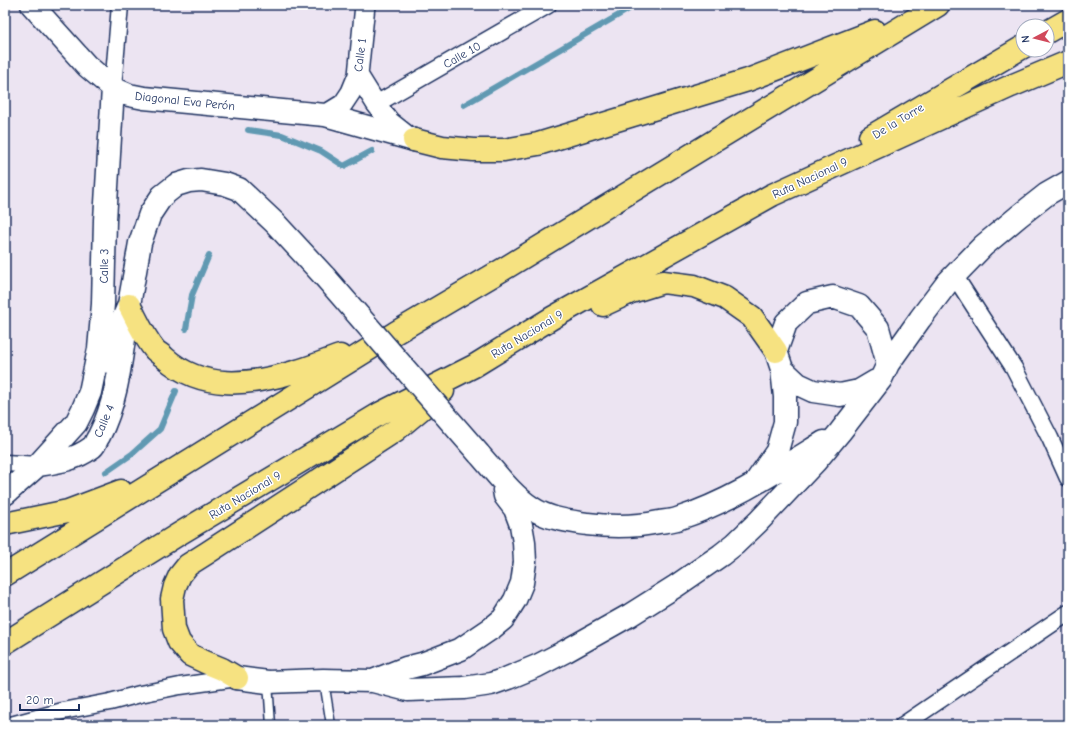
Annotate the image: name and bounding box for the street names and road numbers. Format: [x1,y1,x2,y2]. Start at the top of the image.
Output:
street label: Calle 1 [351,37,369,73]
street label: Calle 10 [441,39,483,71]
street label: Diagonal Eva Perón [134,89,236,113]
street label: De la Torre [870,100,926,142]
street label: Ruta Nacional 9 [770,154,850,202]
street label: Calle 3 [97,248,111,284]
street label: Ruta Nacional 9 [489,307,565,361]
street label: Calle 4 [91,402,117,440]
street label: Ruta Nacional 9 [207,468,283,522]

